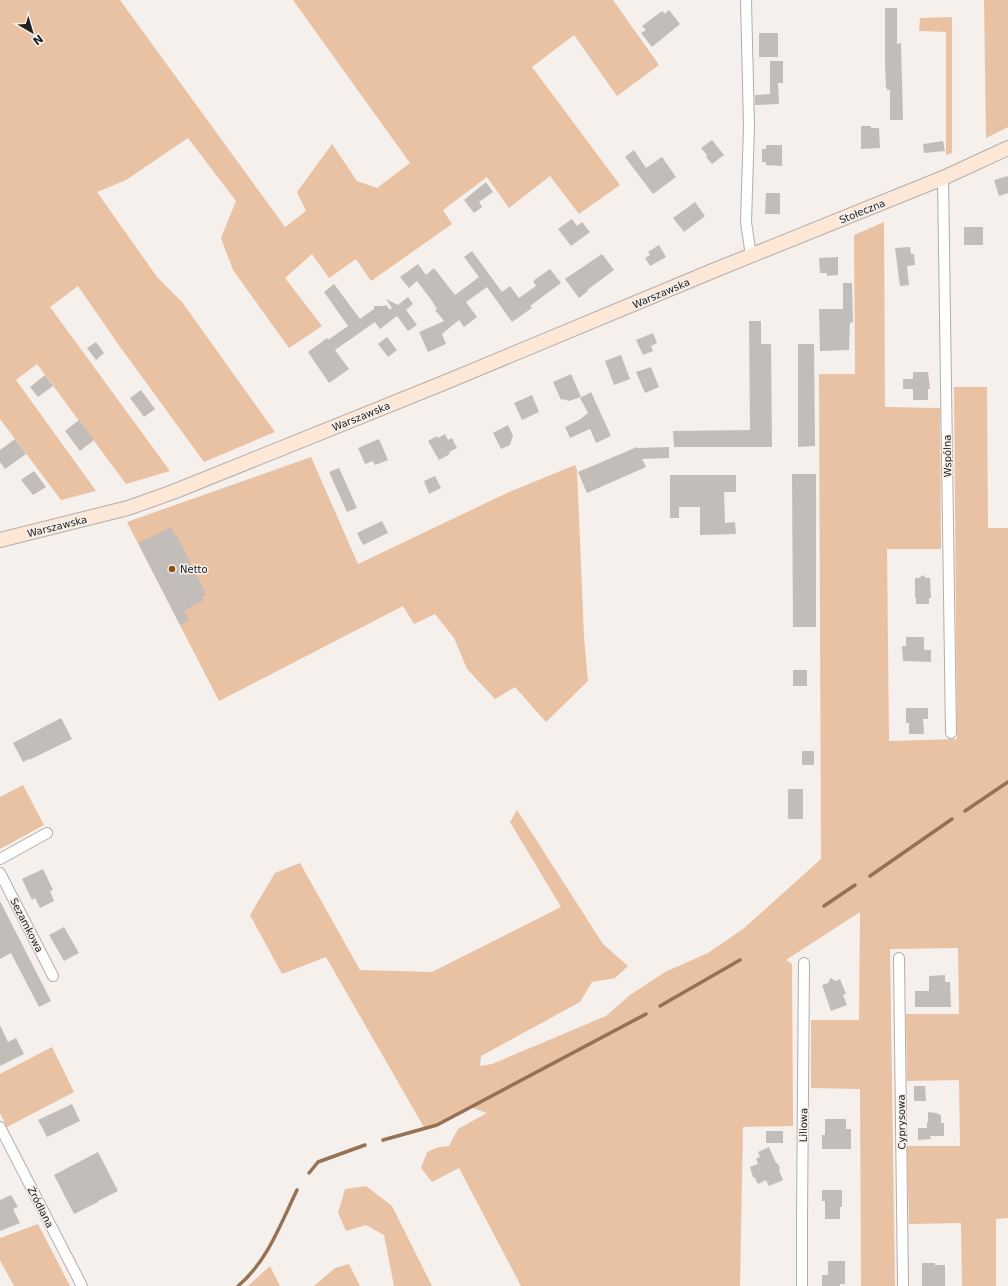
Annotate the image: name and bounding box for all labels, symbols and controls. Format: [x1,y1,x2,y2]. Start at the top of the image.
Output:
north arrow [12,12,52,52]
text: N [30,32,45,47]
street label: Stołeczna [838,197,887,226]
street label: Warszawska [631,276,692,310]
street label: Warszawska [331,400,392,433]
street label: Wspólna [942,434,953,477]
street label: Warszawska [26,514,88,539]
marker: Netto [167,564,177,574]
place label: Netto [180,564,208,575]
street label: Sezamkowa [8,896,45,954]
street label: Cyprysowa [896,1094,907,1150]
street label: Liliowa [798,1108,809,1142]
street label: Źródlana [26,1184,56,1230]

